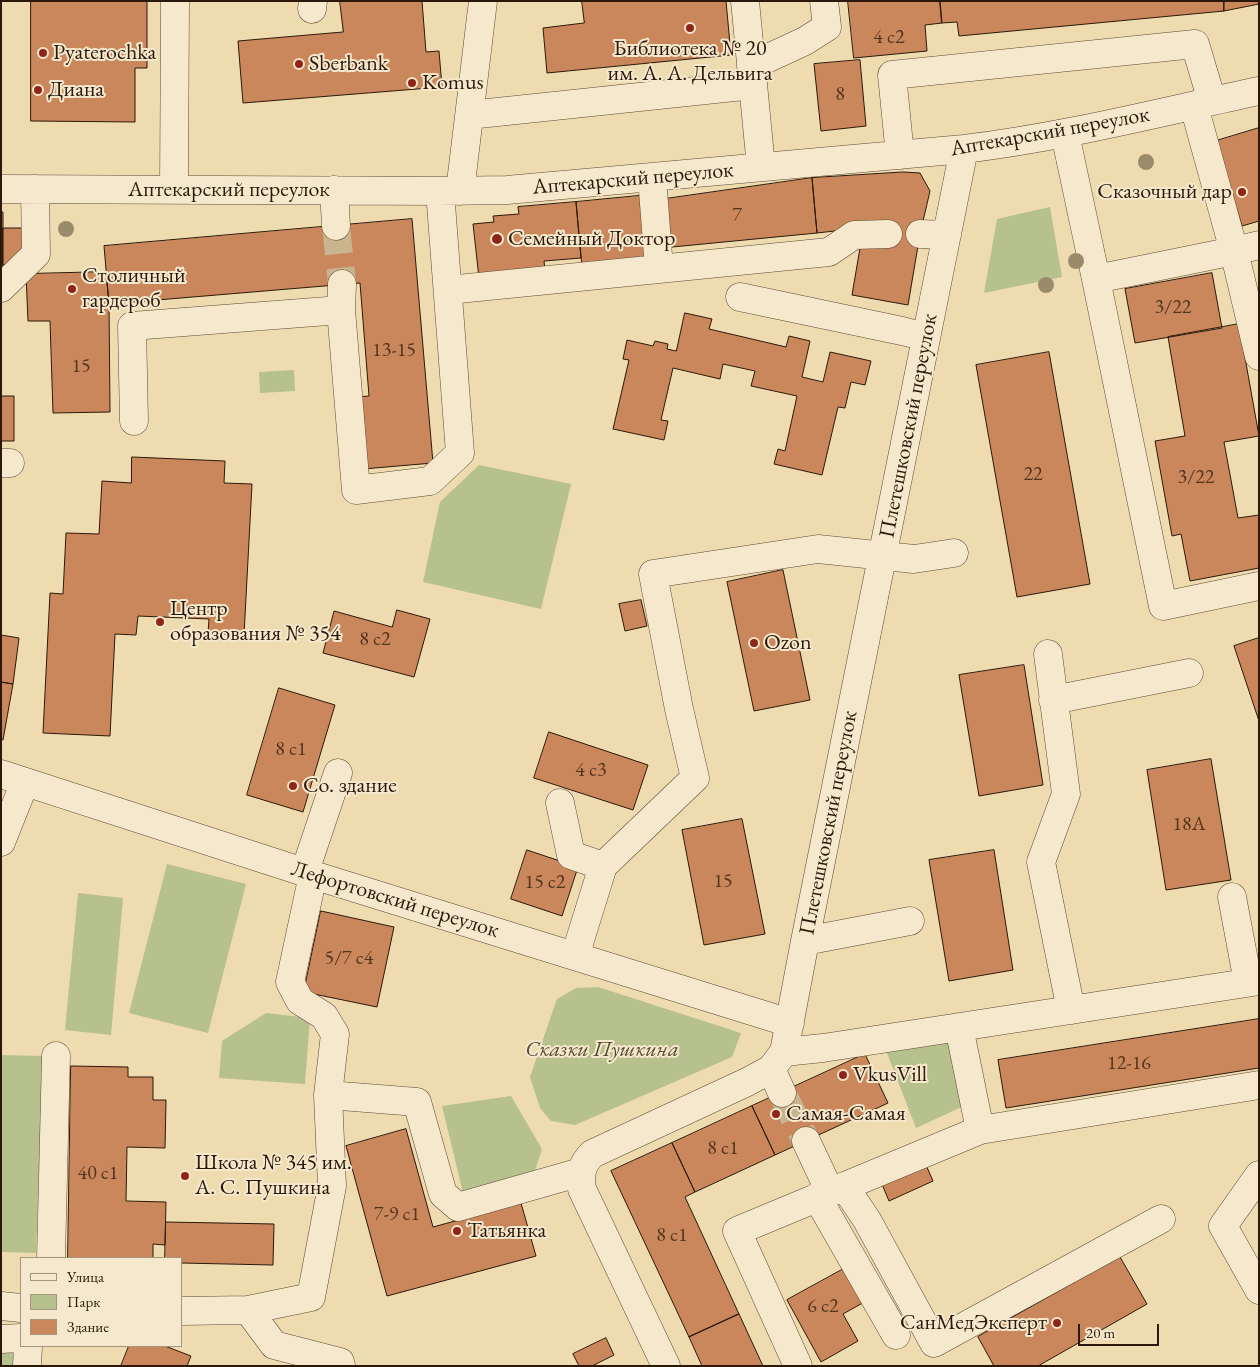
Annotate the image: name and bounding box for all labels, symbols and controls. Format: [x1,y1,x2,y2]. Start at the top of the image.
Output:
marker: Библиотека № 20 им. А. А. Дельвига [684,22,696,34]
house number: 4 с2 [873,26,905,50]
place label: Библиотека № 20 им. А. А. Дельвига [608,36,772,88]
place label: Pyaterochka [53,40,156,66]
marker: Pyaterochka [37,47,49,59]
place label: Sberbank [309,51,388,77]
marker: Sberbank [293,58,305,70]
place label: Komus [422,70,484,96]
place label: Диана [48,77,104,103]
marker: Komus [406,77,418,89]
house number: 8 [835,83,845,107]
marker: Диана [32,84,44,96]
street label: Аптекарский переулок [948,101,1152,163]
street label: Аптекарский переулок [531,157,735,201]
street label: Аптекарский переулок [128,177,330,203]
place label: Сказочный дар [1097,179,1232,205]
marker: Сказочный дар [1236,186,1248,198]
house number: 7 [732,204,742,228]
place label: Семейный Доктор [508,226,675,252]
marker: Семейный Доктор [490,232,504,246]
place label: Столичный гардероб [82,263,186,314]
marker: Столичный гардероб [66,283,78,295]
house number: 3/22 [1155,296,1191,320]
street label: Плетешковский переулок [874,312,944,540]
house number: 13-15 [372,339,416,363]
house number: 15 [71,355,91,379]
house number: 22 [1023,463,1043,487]
house number: 3/22 [1178,466,1214,490]
place label: Центр образования № 354 [170,596,341,648]
marker: Центр образования № 354 [154,616,166,628]
house number: 8 с2 [359,628,391,652]
place label: Ozon [764,630,812,656]
marker: Ozon [748,637,760,649]
street label: Плетешковский переулок [794,709,864,937]
house number: 8 с1 [275,738,307,762]
house number: 4 с3 [575,759,607,783]
place label: Со. здание [303,773,397,799]
marker: Со. здание [287,780,299,792]
house number: 18А [1172,813,1206,837]
street label: Лефортовский переулок [288,856,502,944]
house number: 15 [713,870,733,894]
house number: 15 с2 [525,871,565,895]
house number: 5/7 с4 [325,947,373,971]
park label: Сказки Пушкина [525,1037,679,1063]
house number: 12-16 [1107,1052,1151,1076]
place label: VkusVill [853,1062,927,1088]
marker: VkusVill [837,1069,849,1081]
place label: Самая-Самая [786,1101,906,1127]
marker: Самая-Самая [770,1108,782,1120]
house number: 8 с1 [707,1137,739,1161]
place label: Школа № 345 им. А. С. Пушкина [195,1150,352,1202]
house number: 40 с1 [78,1162,118,1186]
marker: Школа № 345 им. А. С. Пушкина [179,1170,191,1182]
house number: 7-9 с1 [374,1203,420,1227]
place label: Татьянка [467,1218,546,1244]
house number: 8 с1 [656,1224,688,1248]
marker: Татьянка [451,1225,463,1237]
legend [20,1257,182,1347]
text: Улица [67,1267,104,1286]
text: Парк [67,1292,100,1311]
house number: 6 с2 [807,1295,839,1319]
place label: СанМедЭксперт [900,1310,1047,1336]
scale bar [1080,1314,1161,1346]
text: Здание [67,1317,109,1336]
marker: СанМедЭксперт [1051,1317,1063,1329]
text: 20 m [1086,1323,1115,1342]

